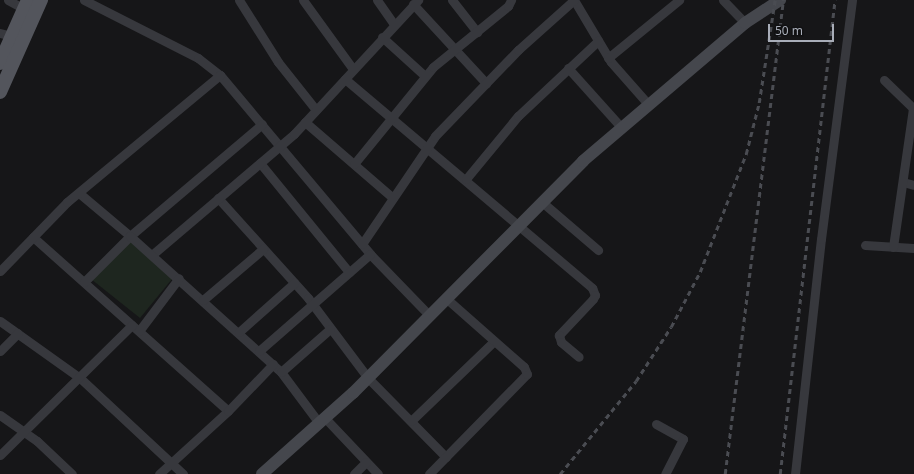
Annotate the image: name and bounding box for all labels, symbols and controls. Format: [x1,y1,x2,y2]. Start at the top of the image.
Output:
scale bar [770,16,836,42]
text: 50 m [775,22,803,39]

